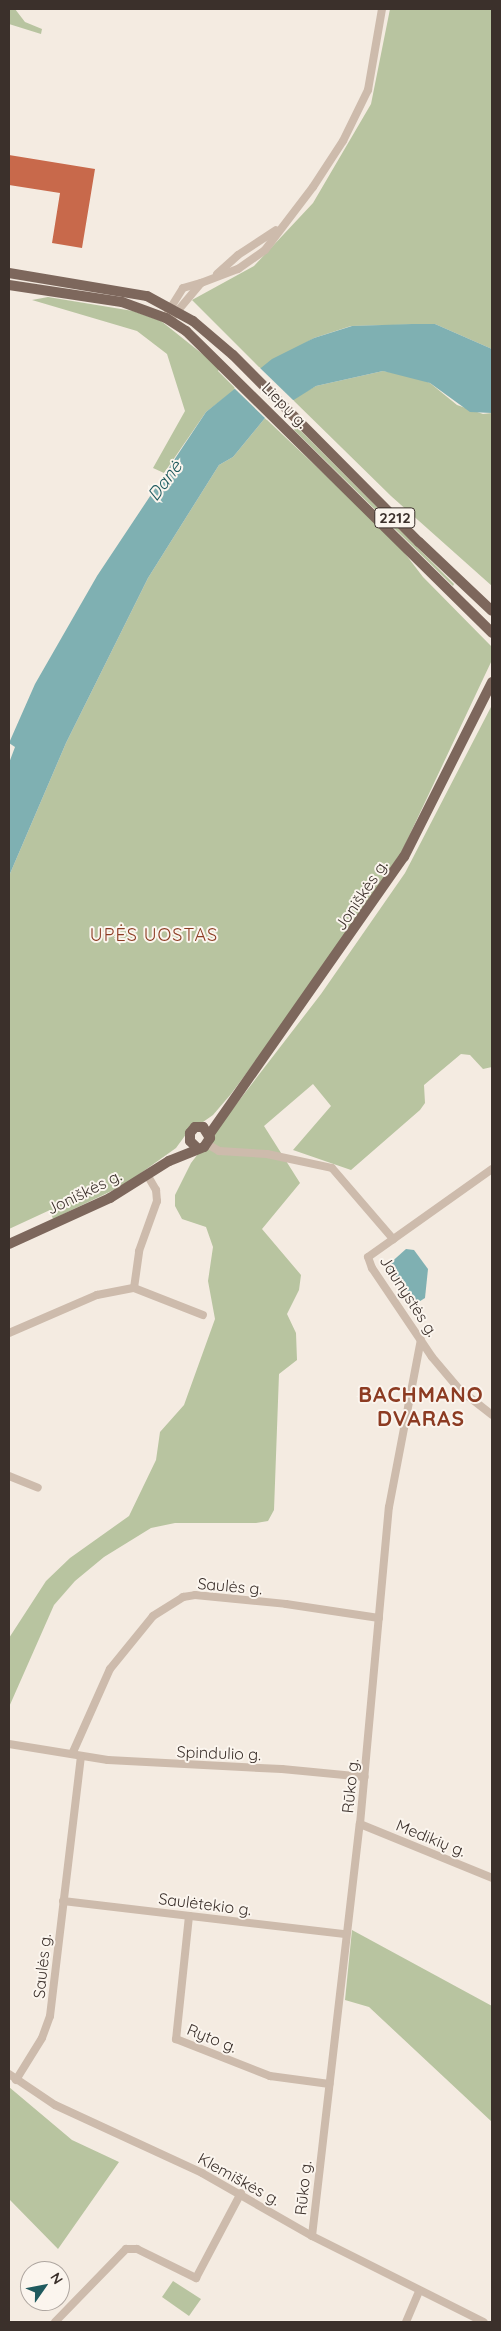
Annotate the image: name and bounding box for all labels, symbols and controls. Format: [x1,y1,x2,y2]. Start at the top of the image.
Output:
street label: Liepų g. [258,378,312,432]
water label: Danė [143,457,187,505]
road number: 2212 [374,506,416,530]
street label: Joniškės g. [330,856,392,934]
district label: UPĖS UOSTAS [88,924,220,946]
street label: Joniškės g. [43,1166,125,1218]
street label: Jaunystės g. [376,1252,442,1340]
district label: BACHMANO DVARAS [357,1381,485,1431]
street label: Saulės g. [197,1574,263,1598]
street label: Spindulio g. [176,1742,262,1764]
street label: Rūko g. [338,1758,362,1814]
street label: Medikių g. [393,1815,469,1861]
street label: Saulėtekio g. [157,1889,253,1919]
street label: Saulės g. [29,1933,55,1999]
street label: Ryto g. [184,2019,240,2057]
street label: Klemiškės g. [195,2149,283,2209]
street label: Rūko g. [291,2160,315,2216]
north arrow [20,2261,70,2311]
text: N [46,2269,67,2288]

